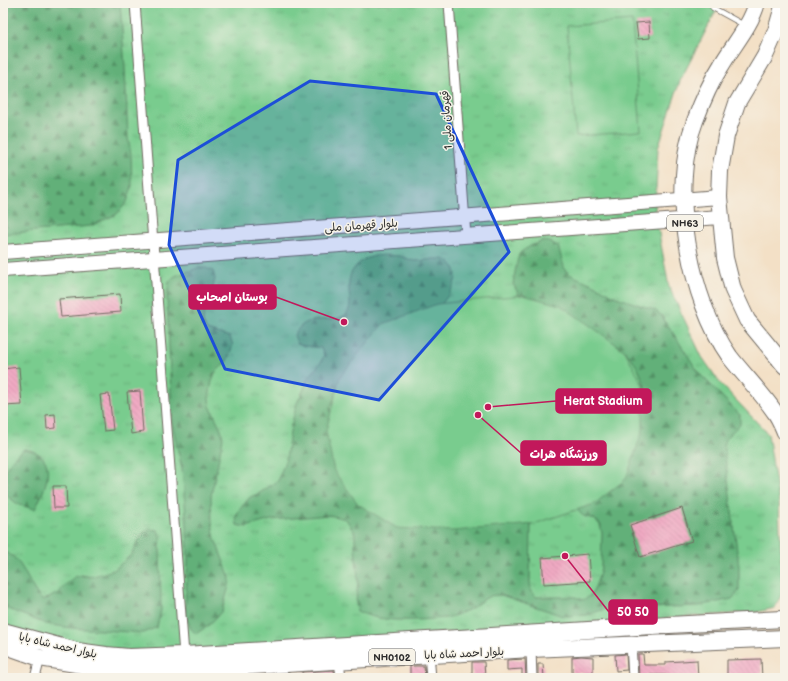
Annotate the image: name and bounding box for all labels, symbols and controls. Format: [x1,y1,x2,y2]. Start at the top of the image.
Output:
street label: قهرمان ملی 1 [438,90,456,150]
road number: NH63 [667,215,703,231]
street label: بلوار قهرمان ملی [324,216,398,236]
callout: بوستان اصحاب [189,285,276,309]
text: بوستان اصحاب [196,290,268,305]
callout: Herat Stadium [556,389,651,413]
text: Herat Stadium [563,394,643,409]
callout: ورزشگاه هرات [521,441,606,465]
text: ورزشگاه هرات [530,446,598,462]
callout: 50 50 [609,600,657,624]
text: 50 50 [617,605,649,620]
street label: بلوار احمد شاه بابا [17,630,98,662]
street label: بلوار احمد شاه بابا [424,645,504,663]
road number: NH0102 [369,649,415,665]

